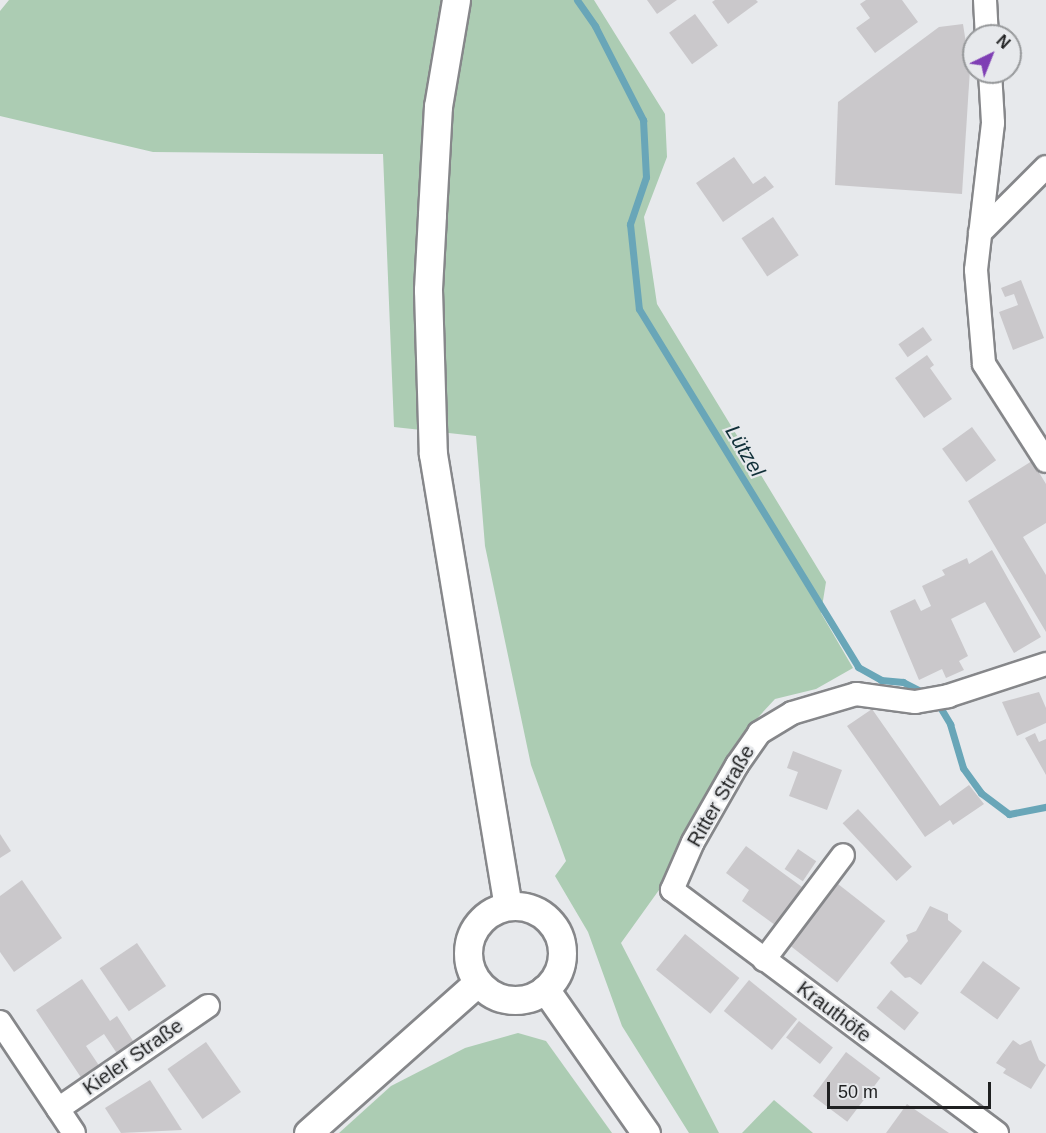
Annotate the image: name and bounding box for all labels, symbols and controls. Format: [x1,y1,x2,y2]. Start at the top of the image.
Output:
north arrow [962,24,1022,84]
text: N [993,32,1013,52]
water label: Lützel [720,420,770,482]
street label: Ritter Straße [682,741,760,851]
street label: Krauthöfe [792,976,876,1048]
street label: Kieler Straße [78,1014,188,1100]
scale bar [830,1070,994,1108]
text: 50 m [838,1082,878,1102]

